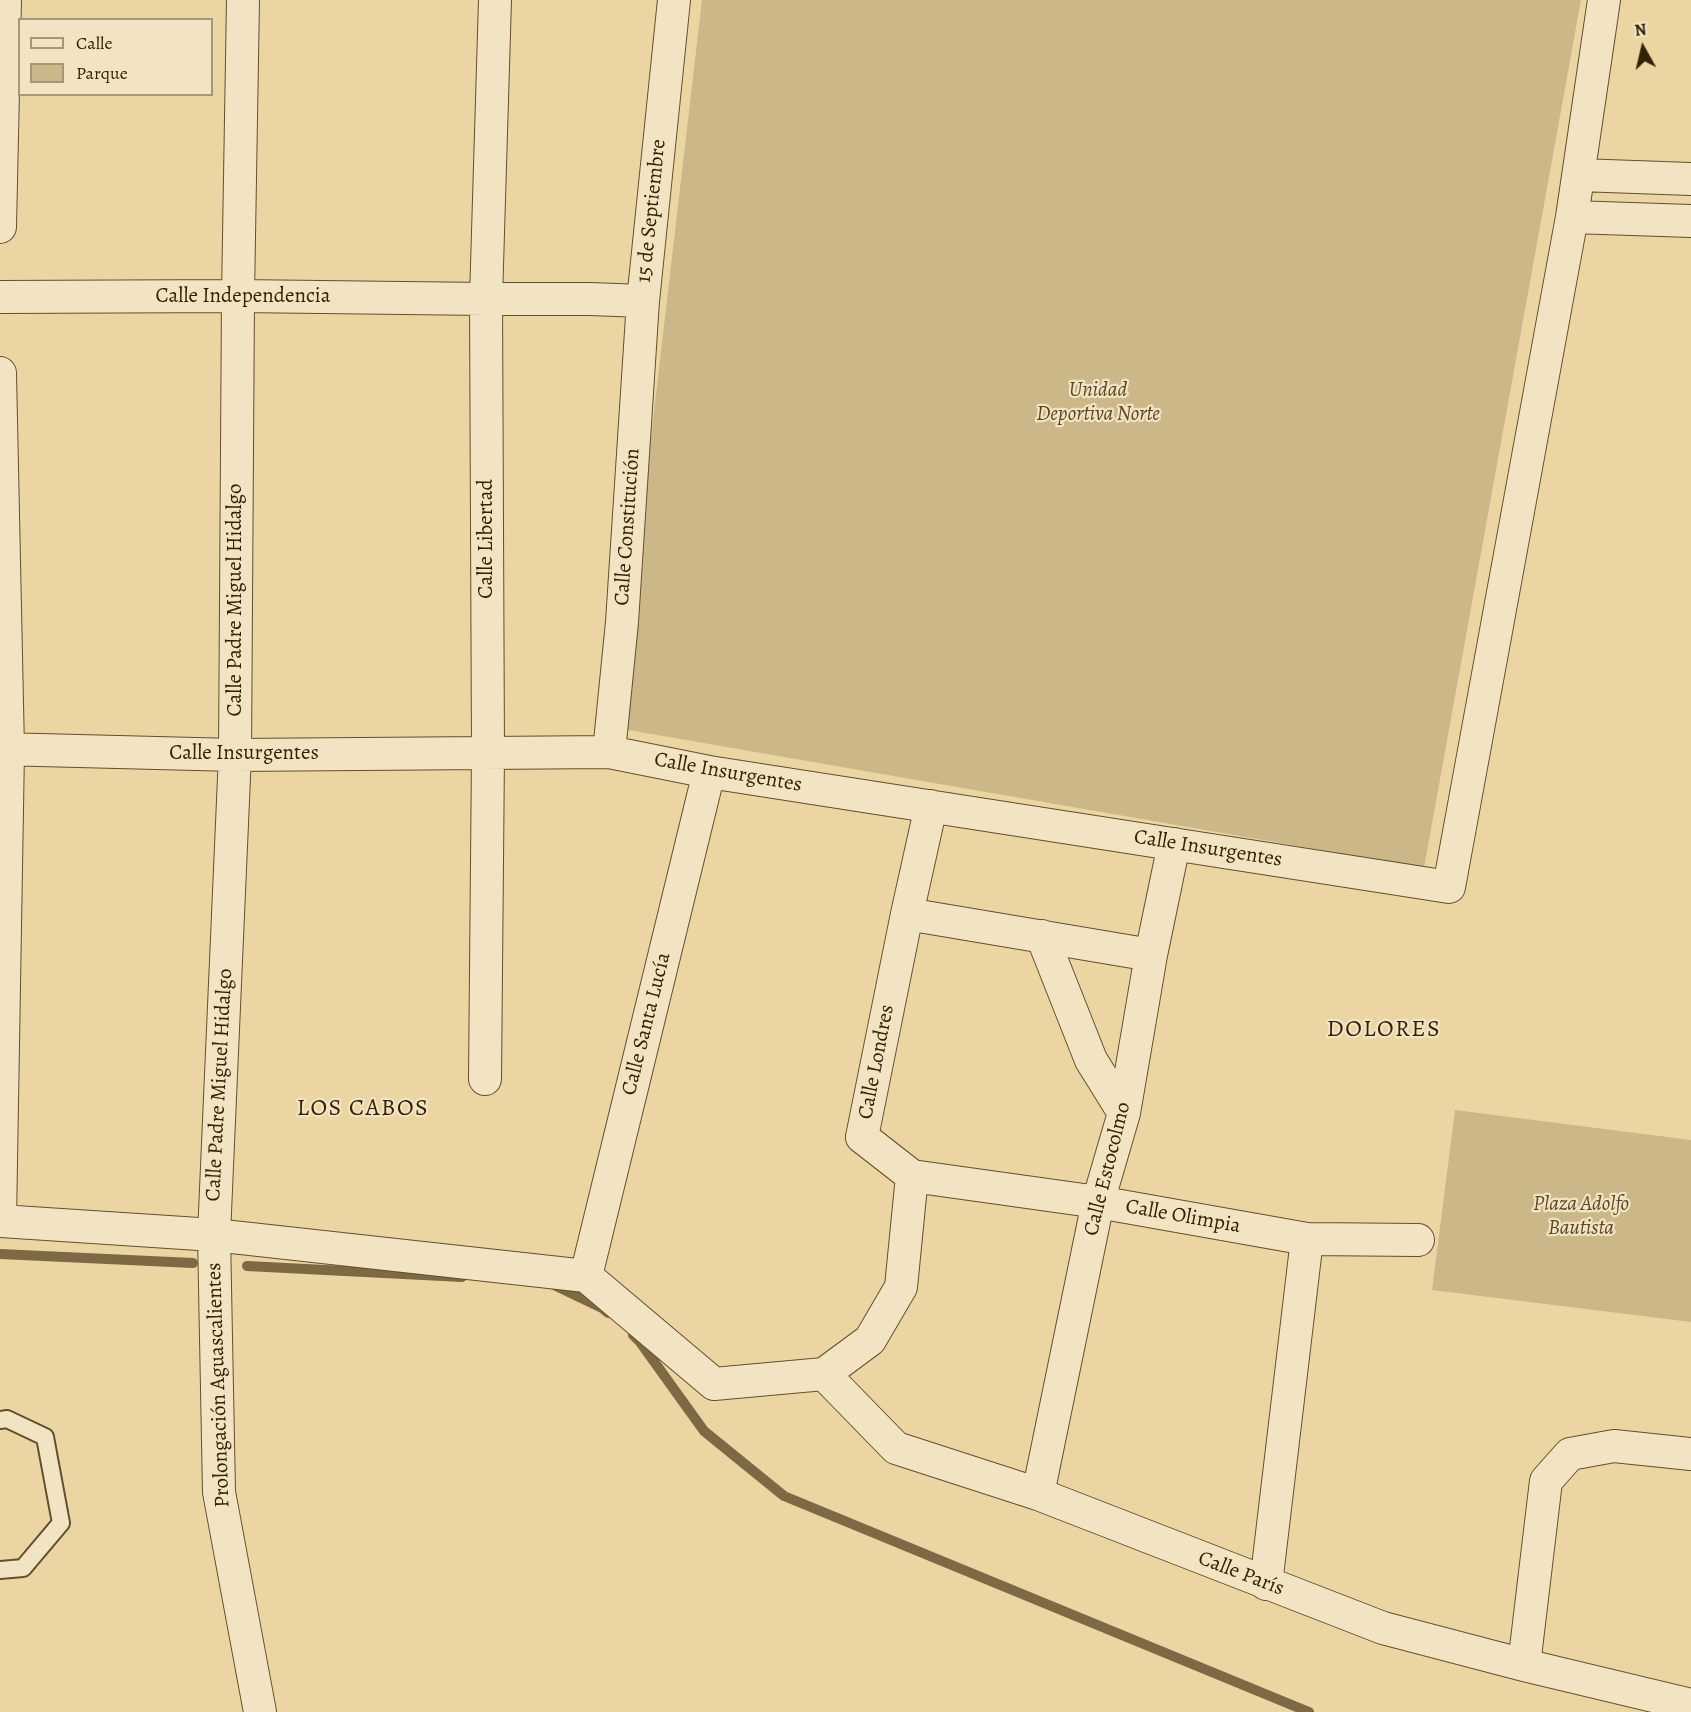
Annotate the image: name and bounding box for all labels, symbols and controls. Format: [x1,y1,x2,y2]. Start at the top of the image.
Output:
legend [18,18,213,96]
north arrow [1613,18,1673,78]
text: N [1633,18,1648,42]
text: Calle [76,31,113,55]
text: Parque [76,61,128,85]
street label: 15 de Septiembre [632,138,672,284]
street label: Calle Independencia [155,284,331,310]
park label: Unidad Deportiva Norte [1036,378,1160,428]
street label: Calle Constitución [610,447,646,607]
street label: Calle Libertad [474,479,500,599]
street label: Calle Padre Miguel Hidalgo [223,483,249,717]
street label: Calle Insurgentes [169,741,319,767]
street label: Calle Insurgentes [652,748,804,798]
street label: Calle Insurgentes [1132,825,1284,873]
street label: Calle Santa Lucía [617,950,677,1098]
street label: Calle Padre Miguel Hidalgo [201,968,239,1202]
street label: Calle Londres [854,1003,900,1121]
district label: DOLORES [1327,1016,1441,1044]
district label: LOS CABOS [297,1095,429,1123]
street label: Calle Estocolmo [1079,1099,1137,1239]
park label: Plaza Adolfo Bautista [1533,1192,1629,1242]
street label: Calle Olimpia [1123,1194,1243,1240]
street label: Prolongación Aguascalientes [202,1262,236,1508]
street label: Calle París [1194,1546,1288,1602]

